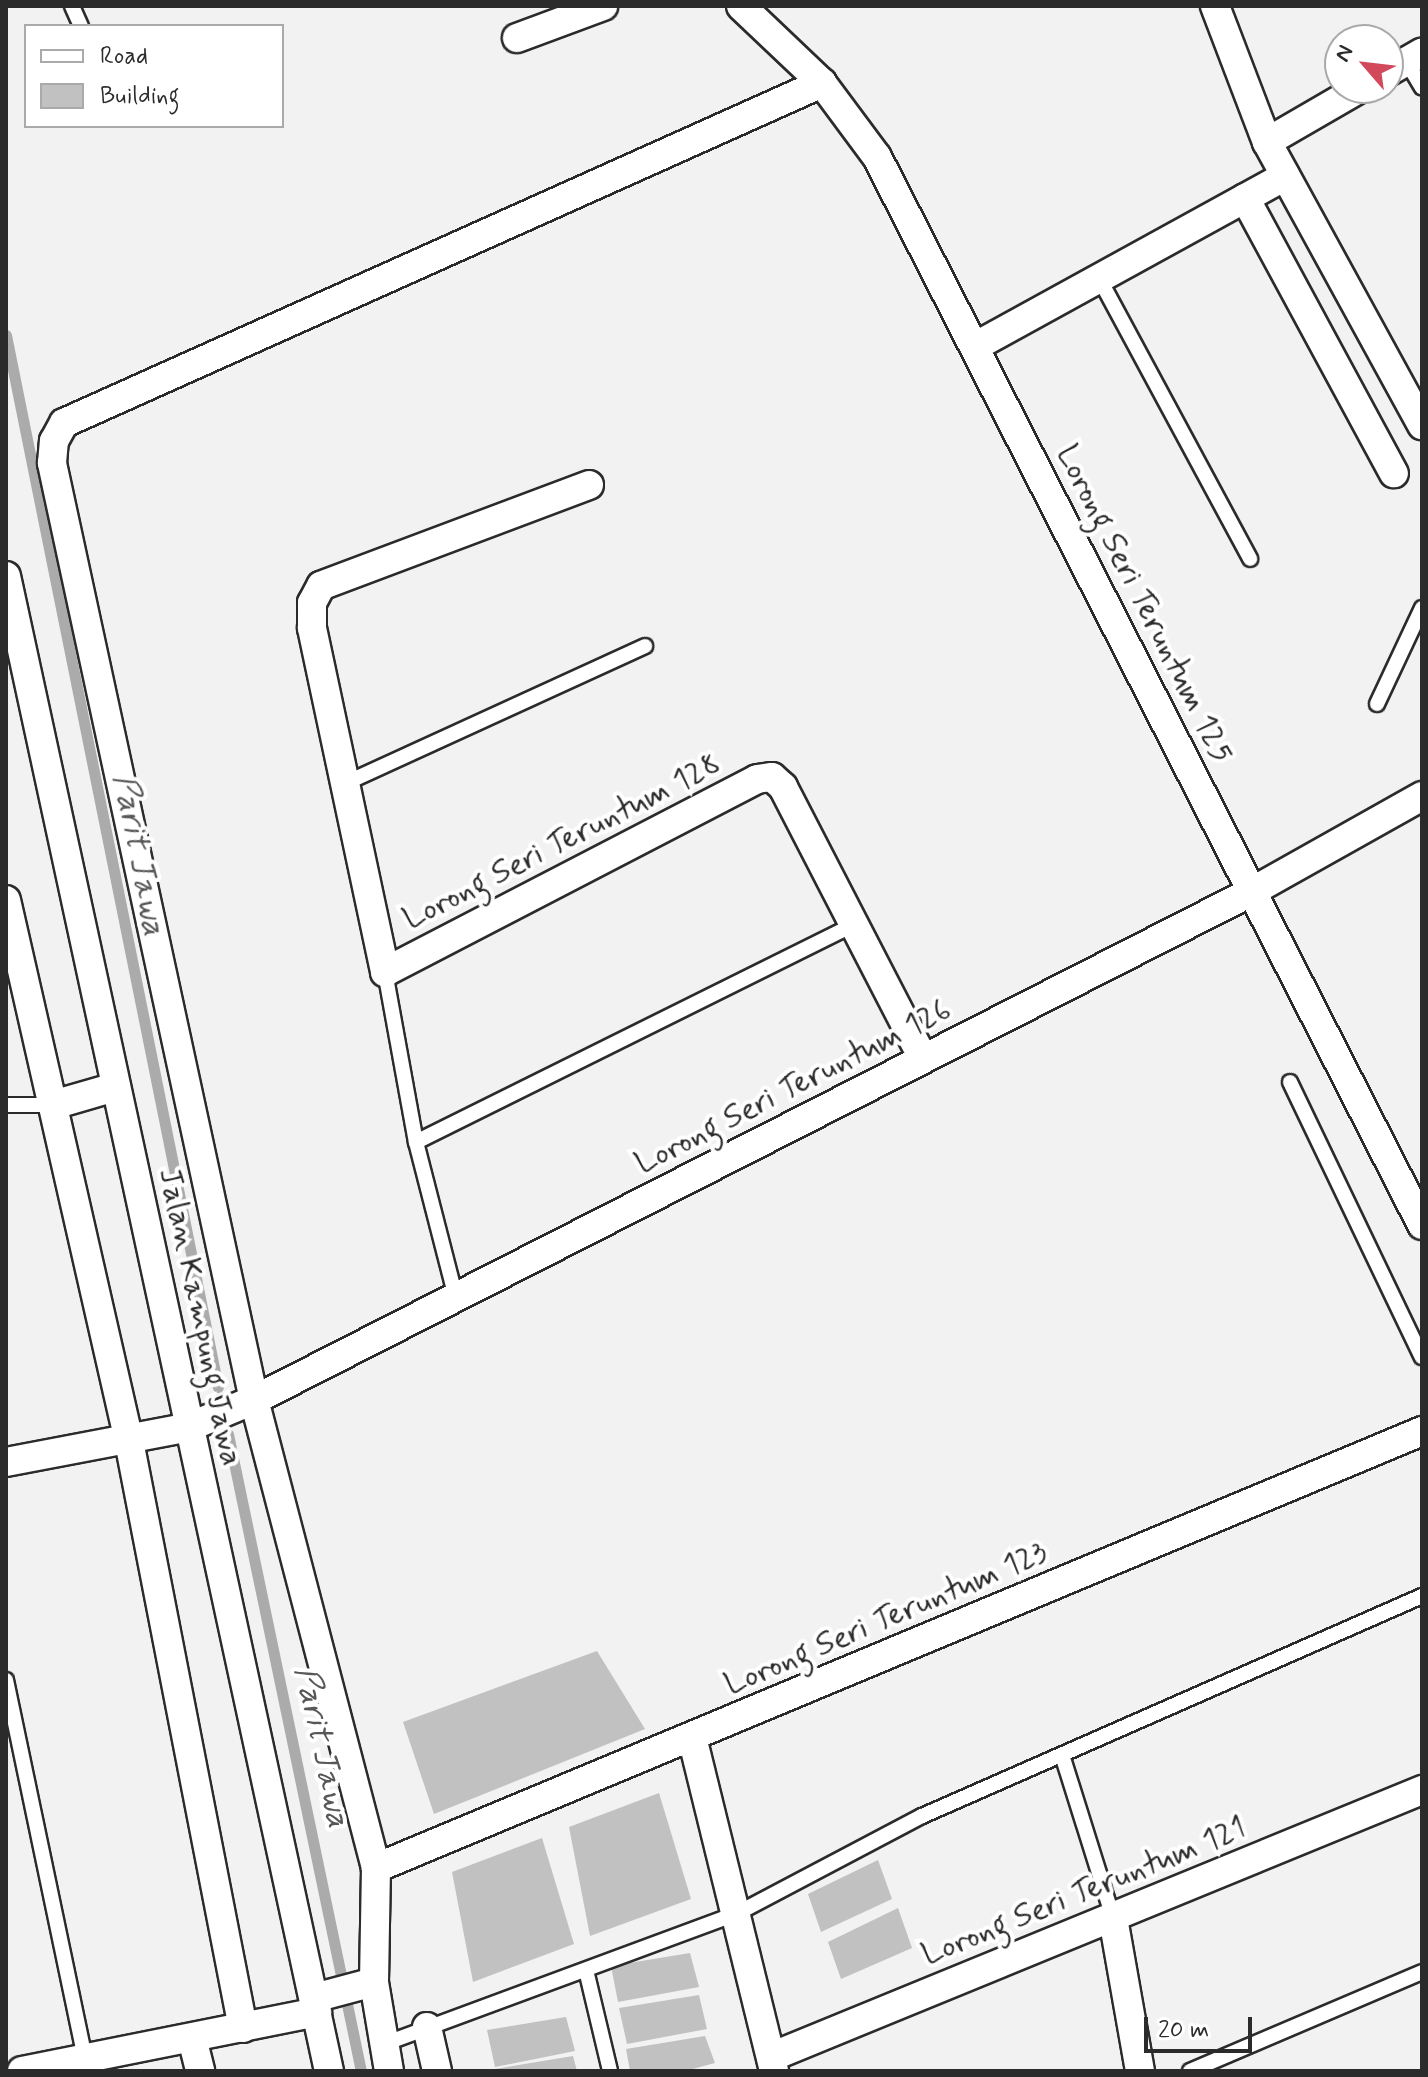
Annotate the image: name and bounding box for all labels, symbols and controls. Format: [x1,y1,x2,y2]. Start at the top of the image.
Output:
legend [24,24,284,128]
north arrow [1324,24,1404,104]
text: Road [100,41,148,72]
text: N [1329,41,1360,67]
text: Building [100,81,180,112]
street label: Lorong Seri Teruntum 125 [1047,438,1241,770]
street label: Lorong Seri Teruntum 128 [396,745,728,939]
water label: Parit Jawa [104,773,174,937]
street label: Lorong Seri Teruntum 126 [628,990,958,1184]
street label: Jalan Kampung Jawa [150,1168,250,1466]
street label: Lorong Seri Teruntum 123 [718,1533,1054,1705]
water label: Parit Jawa [285,1665,359,1829]
street label: Lorong Seri Teruntum 121 [916,1809,1252,1975]
scale bar [1148,2001,1256,2051]
text: 20 m [1158,2015,1209,2046]

